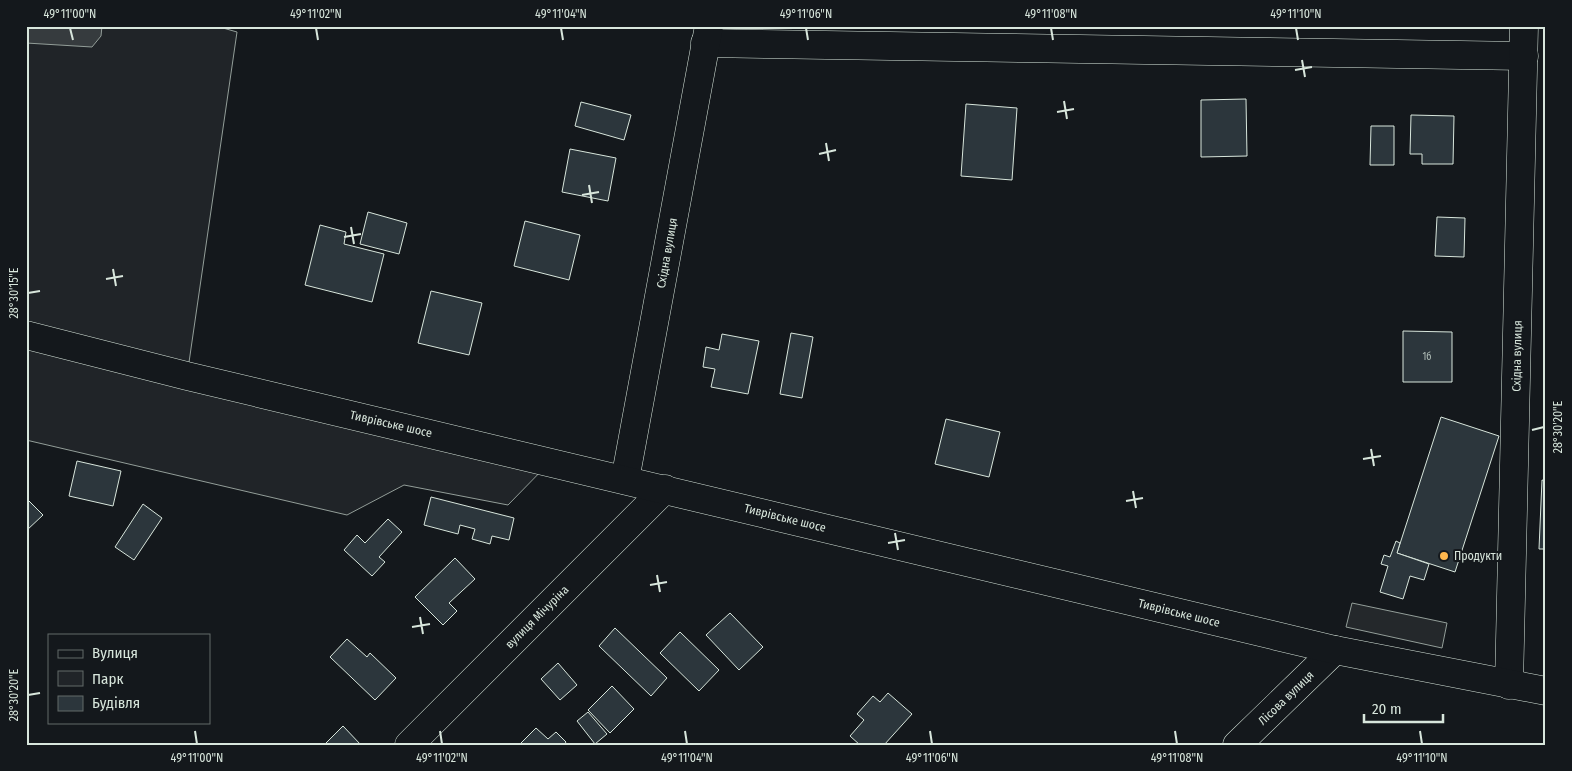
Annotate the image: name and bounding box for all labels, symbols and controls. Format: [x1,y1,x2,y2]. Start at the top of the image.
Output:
text: 49°11'00"N [44,7,96,21]
text: 49°11'02"N [290,7,342,21]
text: 49°11'04"N [535,7,587,21]
text: 49°11'06"N [780,7,832,21]
text: 49°11'08"N [1025,7,1077,21]
text: 49°11'10"N [1270,7,1322,21]
street label: Східна вулиця [654,217,680,289]
text: 28°30'15"E [7,267,21,318]
street label: Східна вулиця [1509,320,1525,392]
house number: 1б [1422,351,1432,363]
text: 28°30'20"E [1551,400,1565,453]
street label: Тиврівське шосе [349,408,433,440]
street label: Тиврівське шосе [743,501,827,535]
place label: Продукти [1454,549,1502,563]
marker: Продукти [1438,550,1450,562]
street label: вулиця Мічуріна [503,583,571,651]
street label: Тиврівське шосе [1137,596,1221,630]
legend [48,634,210,724]
text: Вулиця [92,644,138,662]
text: 28°30'20"E [7,668,21,721]
street label: Лісова вулиця [1255,668,1317,728]
text: Парк [92,670,123,688]
scale bar [1364,691,1443,723]
text: Будівля [92,694,140,712]
text: 20 m [1372,700,1402,718]
text: 49°11'00"N [171,751,223,765]
text: 49°11'02"N [416,751,468,765]
text: 49°11'04"N [661,751,713,765]
text: 49°11'06"N [906,751,958,765]
text: 49°11'08"N [1151,751,1203,765]
text: 49°11'10"N [1396,751,1448,765]

